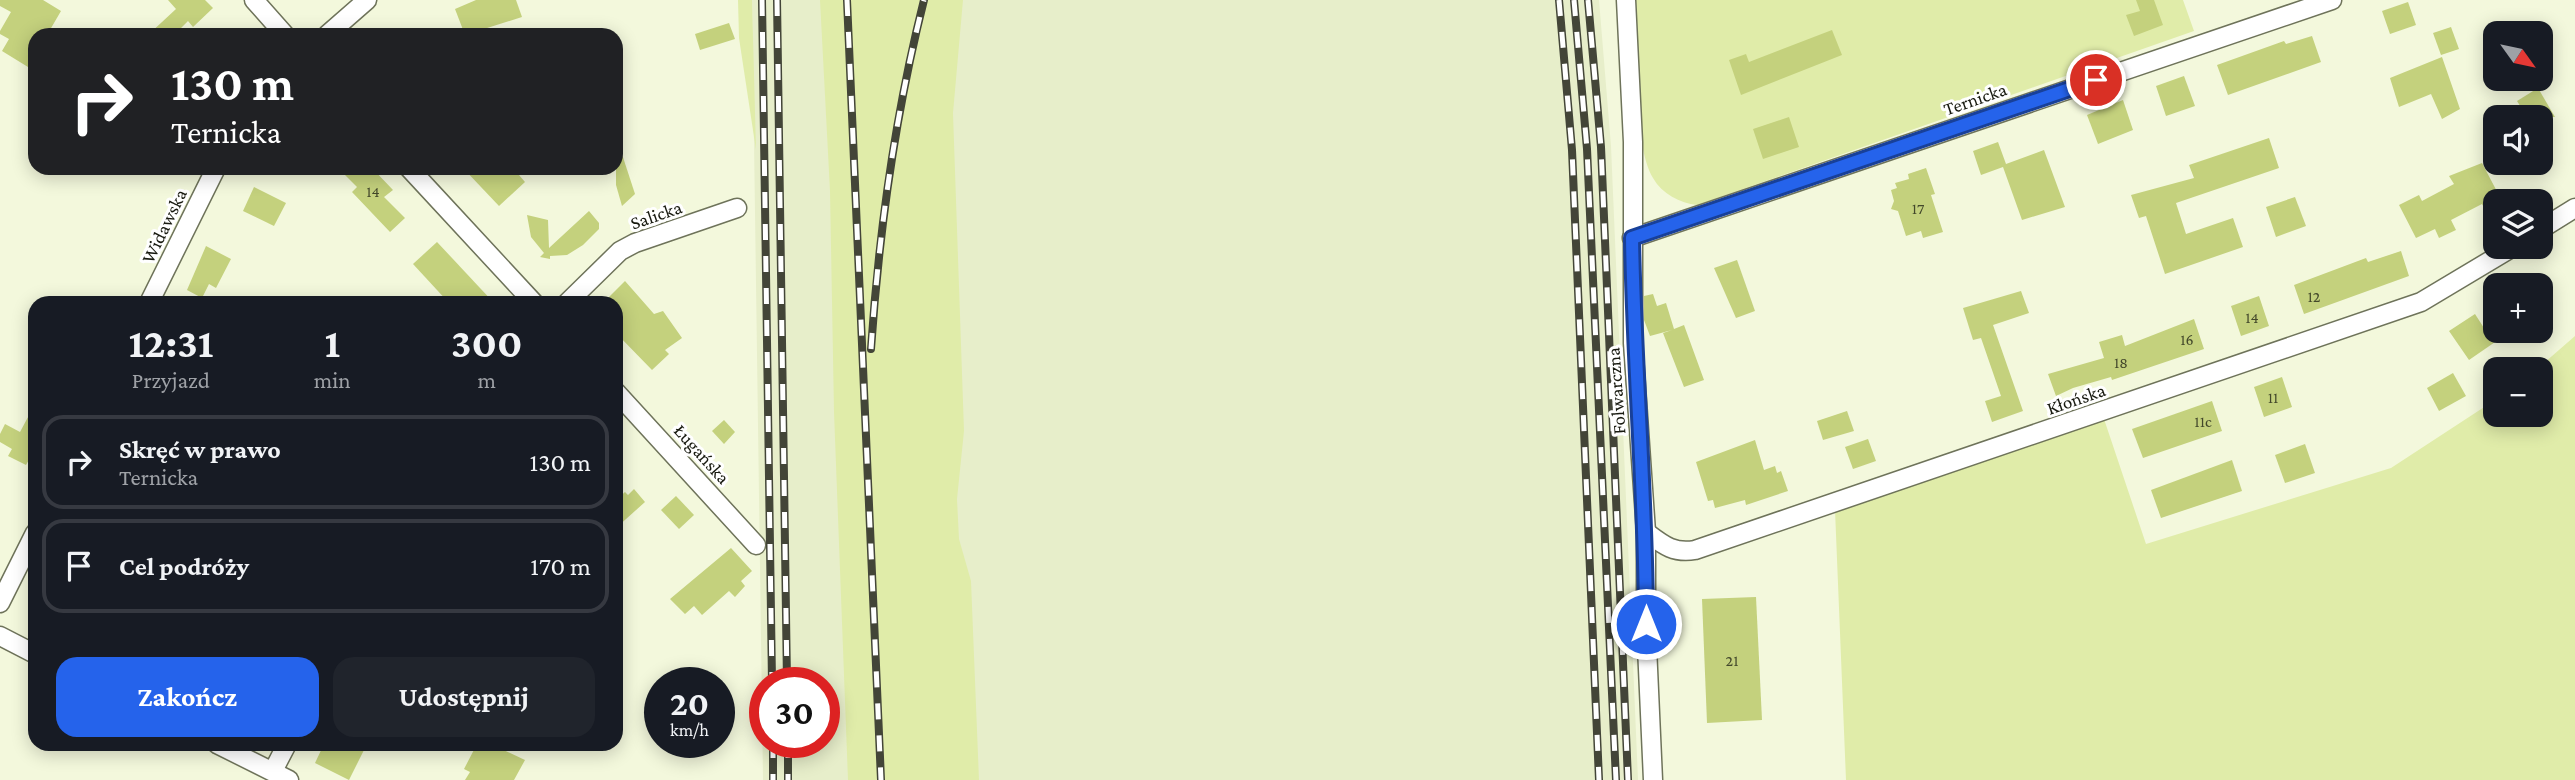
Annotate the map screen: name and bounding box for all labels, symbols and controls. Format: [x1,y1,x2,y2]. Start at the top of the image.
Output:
north arrow [2483,21,2553,91]
map controls [2483,21,2553,427]
pin [2066,50,2126,110]
icon: right [56,56,147,147]
text: 130 m [171,56,294,111]
icon: arrive [2077,61,2115,99]
street label: Ternicka [1941,78,2010,120]
button: sound [2483,105,2553,175]
text: Ternicka [171,114,281,150]
house number: 14 [366,183,380,200]
street label: Widawska [137,185,191,267]
button: layers [2483,189,2553,259]
street label: Salicka [627,196,685,234]
house number: 17 [1912,200,1925,217]
button: + [2483,273,2553,343]
house number: 12 [2308,288,2321,305]
house number: 14 [2245,309,2259,326]
text: 12:31 [128,319,213,366]
text: 1 [324,319,340,366]
text: 300 [451,319,523,366]
house number: 16 [2180,331,2194,348]
street label: Folwarczna [1602,347,1630,435]
house number: 18 [2114,354,2128,371]
button: − [2483,357,2553,427]
text: Przyjazd [132,367,210,393]
text: min [314,367,351,393]
text: m [478,367,496,393]
street label: Kłońska [2044,379,2108,419]
house number: 11 [2268,389,2278,406]
house number: 11c [2194,413,2212,430]
street label: Ługańska [670,420,734,488]
text: Skręć w prawo [119,435,281,464]
icon: right [60,443,98,481]
text: 130 m [530,448,591,477]
text: Ternicka [119,464,198,490]
icon: arrive [60,547,98,585]
text: Cel podróży [119,552,249,581]
text: 170 m [530,552,591,581]
position arrow [1609,587,1683,661]
house number: 21 [1726,652,1738,669]
button: Zakończ [56,657,319,737]
button: Udostępnij [333,657,595,737]
speed limit sign: 30 [749,667,840,758]
text: 20 [670,684,709,723]
text: km/h [670,720,709,740]

